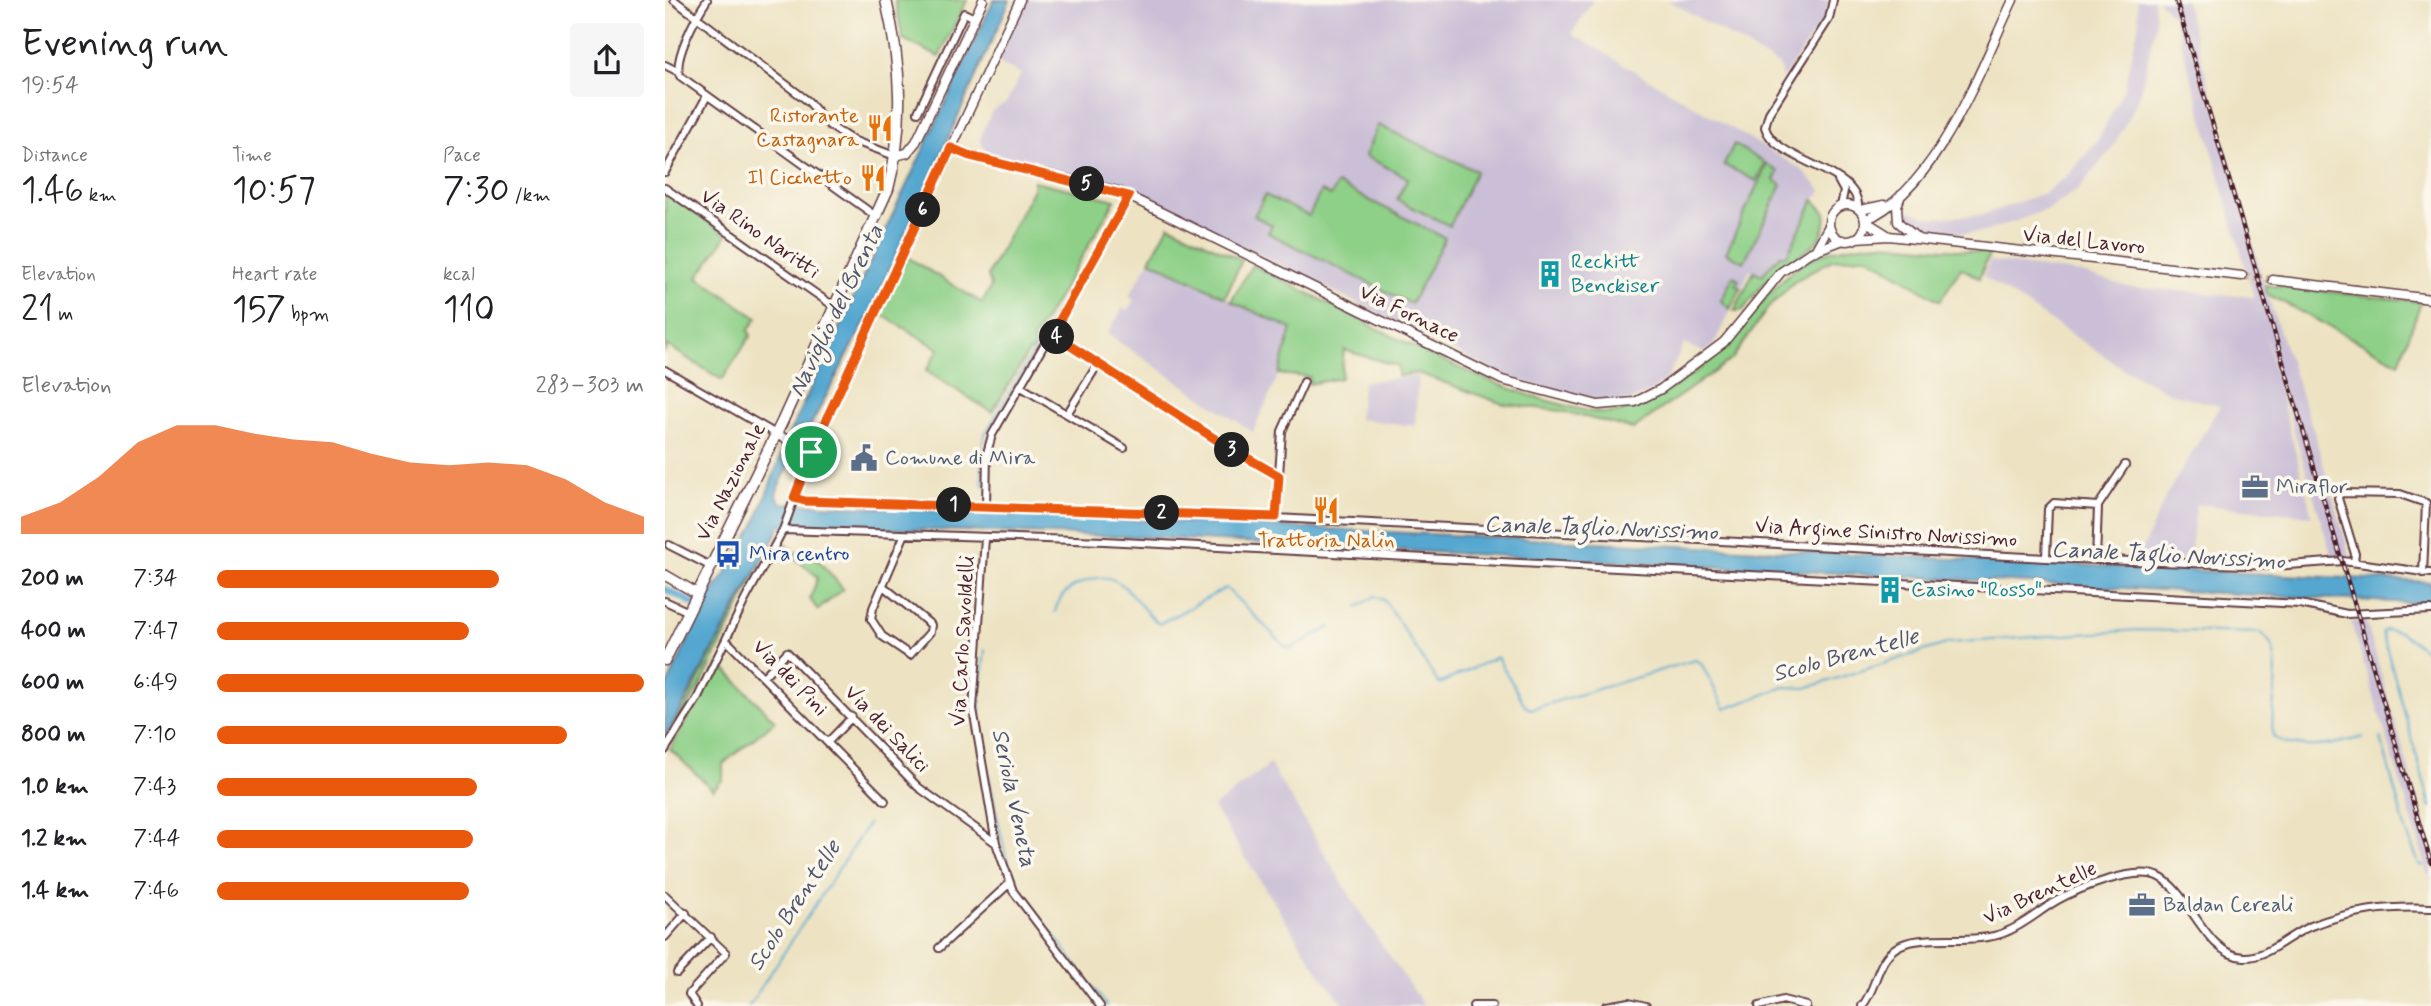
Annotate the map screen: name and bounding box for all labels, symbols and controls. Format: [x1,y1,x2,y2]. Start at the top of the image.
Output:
text: Evening run [21,20,228,69]
button: share [570,23,644,97]
text: 19:54 [21,71,79,101]
place label: Ristorante Castagnara [756,102,859,154]
restaurant icon: Ristorante Castagnara [865,113,895,143]
text: Distance [21,143,88,168]
text: Time [232,143,272,168]
text: Pace [443,143,481,168]
restaurant icon: Il Cicchetto [858,163,888,193]
place label: Il Cicchetto [747,164,852,192]
pin: 5 [1069,166,1105,202]
text: 1.46 [21,168,84,214]
text: 10:57 [232,168,316,214]
text: 7:30 [443,168,509,214]
text: 5 [1081,171,1092,196]
street label: Via Rino Naritti [695,182,825,286]
text: km [84,183,117,208]
text: /km [509,183,551,208]
pin: 6 [905,192,941,228]
text: 6 [918,197,927,222]
water label: Naviglio del Brenta [782,220,893,403]
street label: Via del Lavoro [2021,221,2147,261]
place label: Reckitt Benckiser [1571,248,1659,300]
building icon: Reckitt Benckiser [1535,259,1565,289]
text: Elevation [21,262,96,287]
text: Heart rate [232,262,317,287]
text: kcal [443,262,475,287]
street label: Via Fornace [1355,278,1463,350]
text: 21 [21,287,53,333]
text: 157 [232,287,286,333]
text: 110 [443,287,495,333]
text: m [53,302,73,327]
text: bpm [286,302,329,327]
pin: 4 [1039,320,1075,354]
text: 4 [1051,324,1062,349]
text: Elevation [21,371,112,401]
text: 283–303 m [536,371,644,401]
street label: Via Nazionale [689,418,773,546]
pin [781,422,841,482]
icon: arrive [792,433,830,471]
pin: 3 [1215,433,1249,468]
text: 3 [1227,437,1236,462]
public building icon: Comune di Mira [849,443,879,473]
place label: Comune di Mira [885,444,1036,472]
office icon: Miraflor [2240,472,2270,502]
place label: Miraflor [2276,473,2348,501]
pin: 1 [937,488,971,522]
text: 1 [949,492,958,517]
restaurant icon: Trattoria Nalin [1311,495,1341,525]
pin: 2 [1145,496,1179,530]
text: 2 [1157,500,1166,525]
water label: Canale Taglio Novissimo [1484,510,1719,550]
street label: Via Argine Sinistro Novissimo [1754,512,2018,556]
place label: Trattoria Nalin [1258,527,1394,555]
water label: Canale Taglio Novissimo [2051,535,2286,579]
bus stop icon: Mira centro [713,539,743,569]
place label: Mira centro [749,540,850,568]
street label: Via Carlo Savoldelli [945,555,981,727]
text: 200 m [21,564,84,594]
text: 7:34 [133,564,177,594]
building icon: Casino "Rosso" [1875,575,1905,605]
place label: Casino "Rosso" [1911,576,2042,604]
text: 400 m [21,616,86,646]
text: 7:47 [133,616,178,646]
water label: Scolo Brentelle [1770,622,1924,690]
street label: Via dei Pini [746,633,834,723]
text: 600 m [21,668,84,698]
text: 6:49 [133,668,178,698]
street label: Via dei Salici [838,679,936,779]
text: 800 m [21,720,85,750]
text: 7:10 [133,720,177,750]
water label: Seriola Veneta [984,726,1042,870]
text: 1.0 km [21,772,89,802]
text: 7:43 [133,772,176,802]
text: 1.2 km [21,824,87,854]
text: 7:44 [133,824,180,854]
water label: Scolo Brentelle [742,834,849,977]
street label: Via Brentelle [1979,854,2101,932]
text: 1.4 km [21,876,89,906]
text: 7:46 [133,876,179,906]
office icon: Baldan Cereali [2127,890,2157,920]
place label: Baldan Cereali [2163,891,2293,919]

